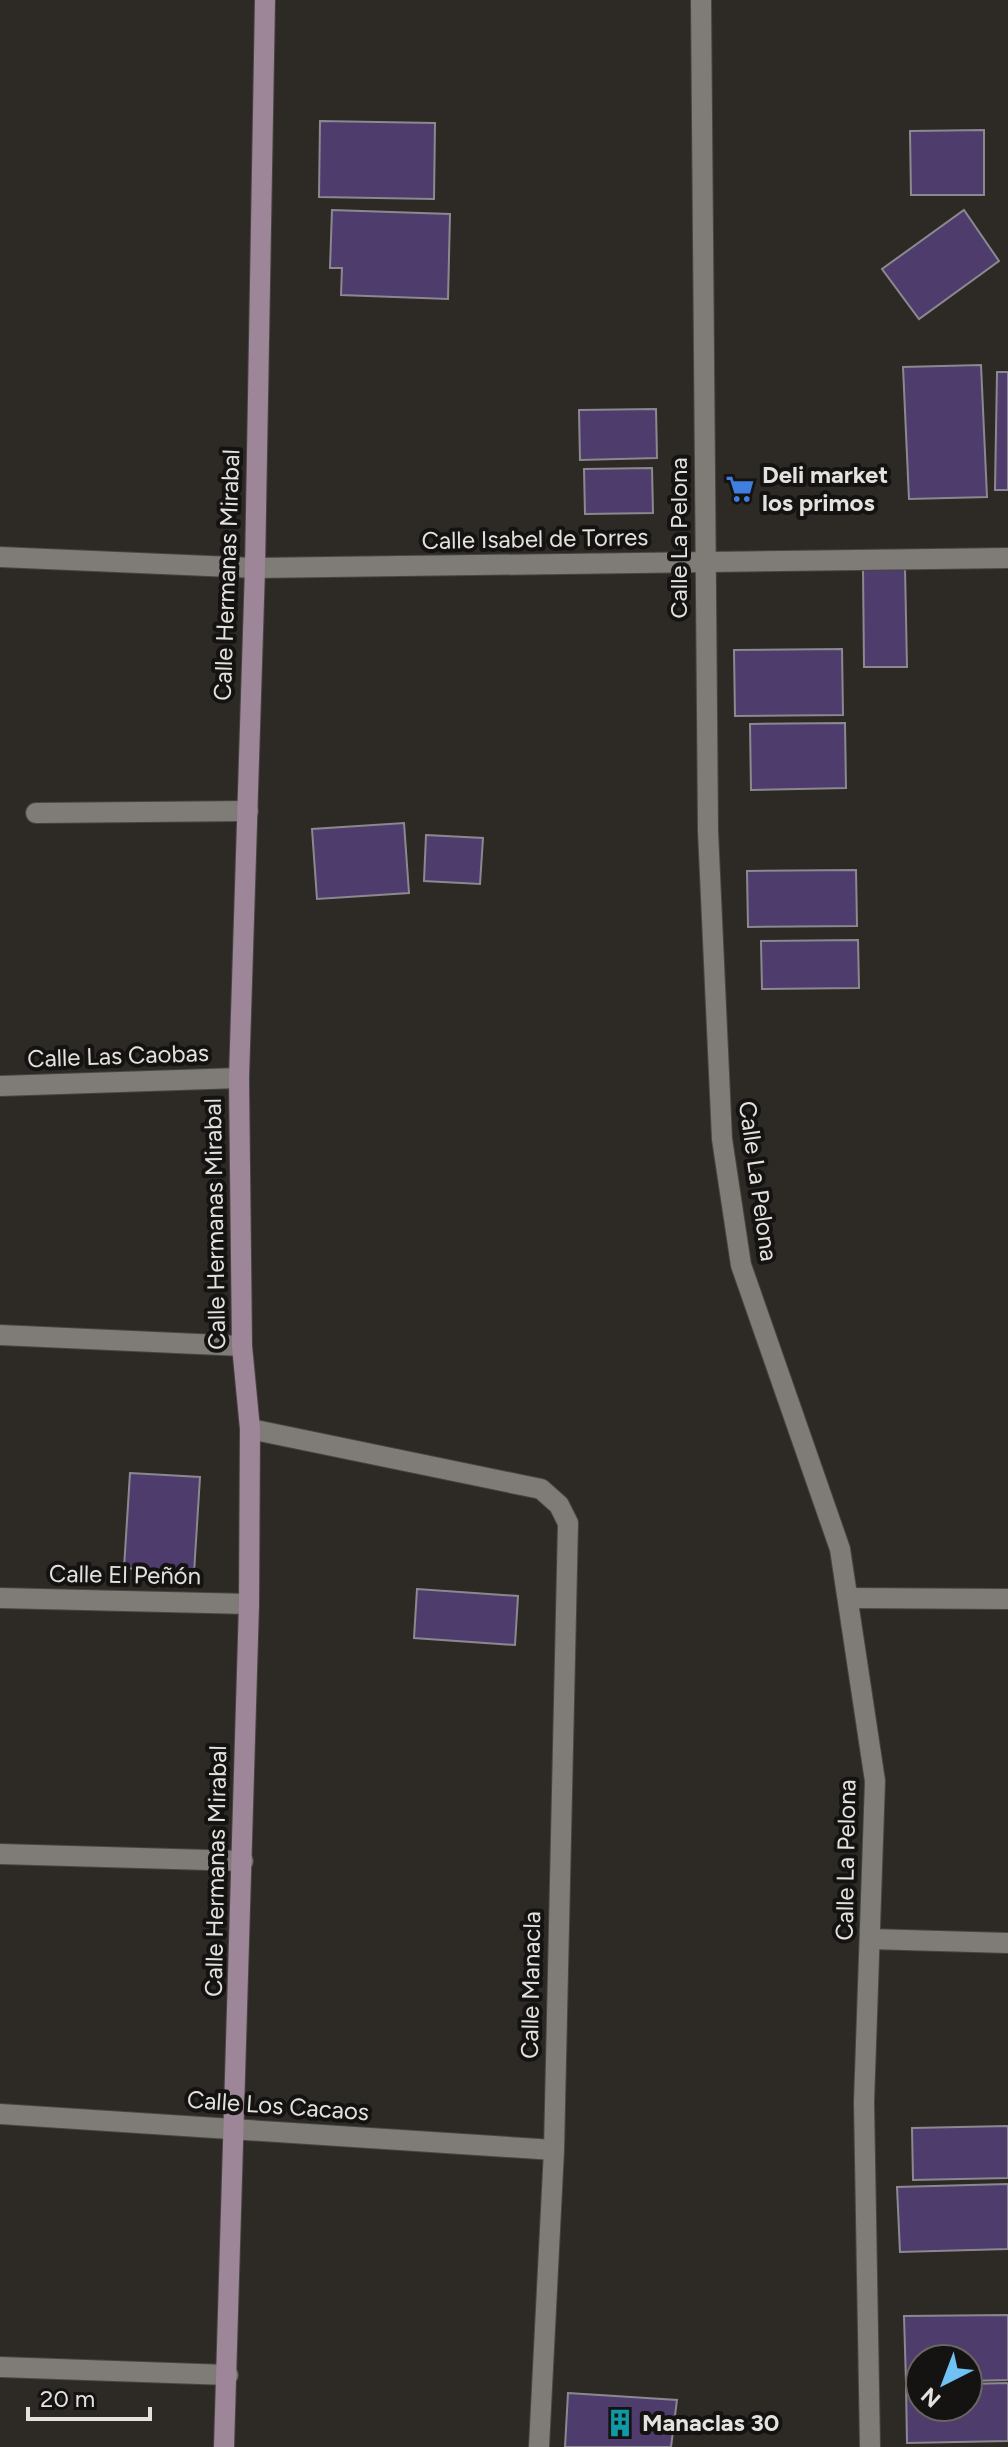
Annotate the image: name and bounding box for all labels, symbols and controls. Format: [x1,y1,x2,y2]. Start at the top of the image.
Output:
street label: Calle Hermanas Mirabal [208,449,245,701]
street label: Calle La Pelona [664,457,693,619]
place label: Deli market los primos [762,460,888,517]
supermarket icon: Deli market los primos [725,474,755,504]
street label: Calle Isabel de Torres [421,522,649,555]
street label: Calle Las Caobas [27,1038,209,1073]
street label: Calle Hermanas Mirabal [198,1098,231,1350]
street label: Calle La Pelona [733,1099,784,1263]
street label: Calle El Peñón [49,1559,201,1590]
street label: Calle Hermanas Mirabal [199,1745,232,1997]
street label: Calle La Pelona [830,1779,861,1941]
street label: Calle Manacla [515,1911,546,2059]
street label: Calle Los Cacaos [186,2085,370,2126]
north arrow [904,2343,984,2423]
scale bar [28,2371,150,2421]
text: N [916,2382,946,2413]
text: 20 m [40,2384,95,2413]
building icon: Manaclas 30 [605,2408,635,2438]
place label: Manaclas 30 [642,2408,779,2437]

